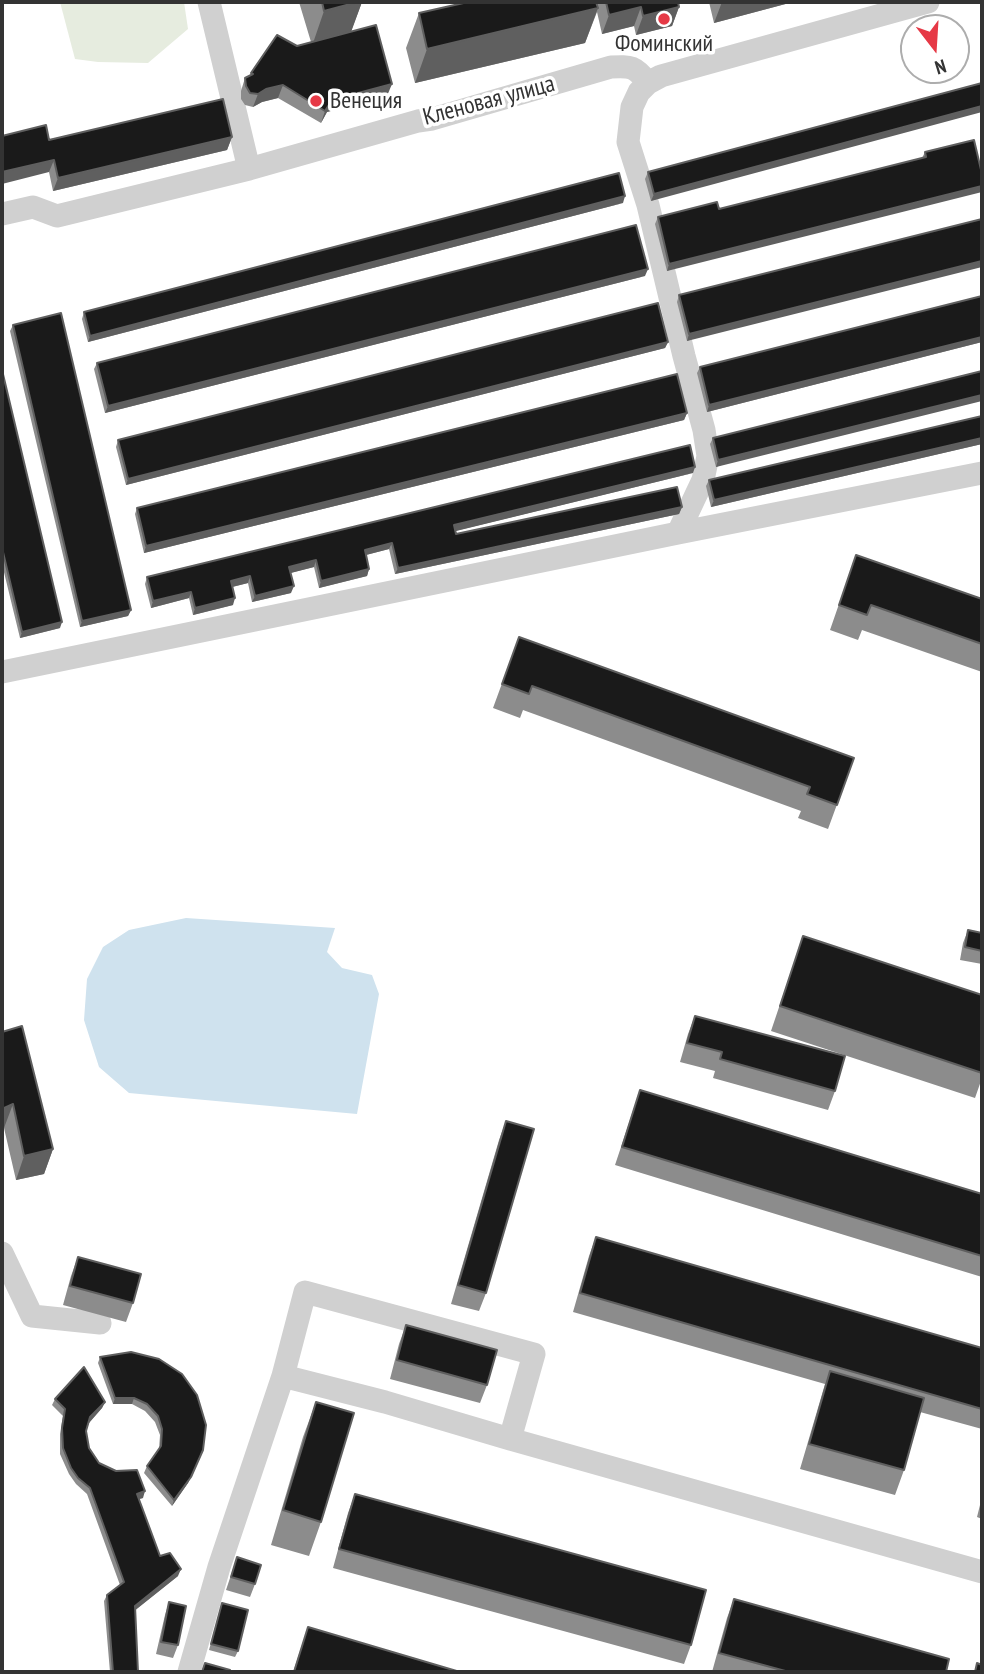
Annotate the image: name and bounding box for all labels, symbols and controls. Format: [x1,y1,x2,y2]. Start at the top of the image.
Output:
marker: Фоминский [656,11,672,27]
north arrow [900,14,970,84]
place label: Фоминский [615,30,713,58]
text: N [932,54,949,80]
street label: Кленовая улица [420,70,558,132]
place label: Венеция [330,87,402,115]
marker: Венеция [308,93,324,109]

